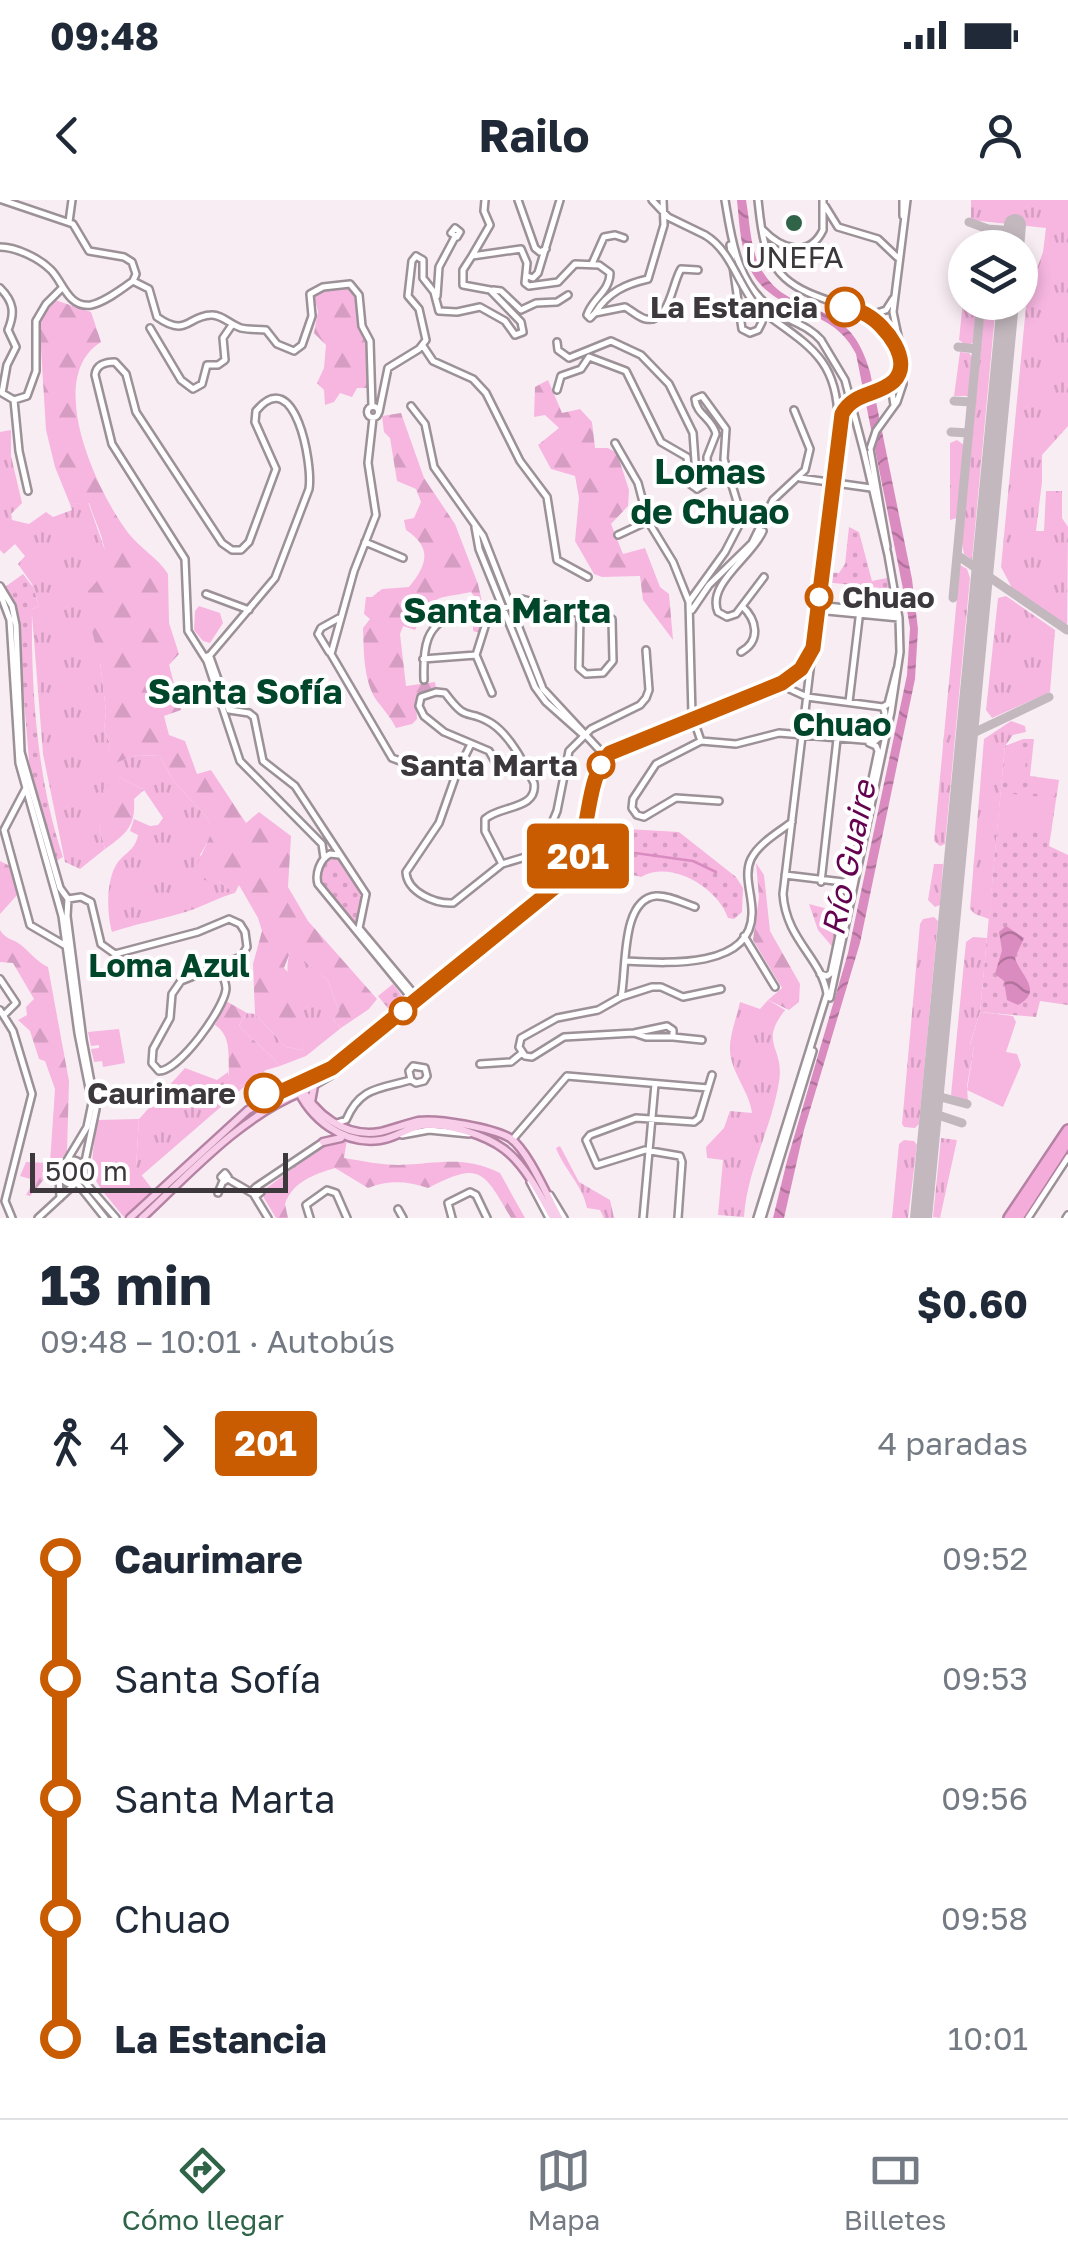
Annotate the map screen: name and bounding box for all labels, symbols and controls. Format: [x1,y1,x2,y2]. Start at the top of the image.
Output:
text: 09:48 [50,13,159,58]
icon: back [40,108,95,163]
text: Railo [479,108,589,162]
icon: person [973,108,1028,163]
marker: UNEFA [783,212,805,234]
map controls [948,230,1038,320]
button: layers [948,230,1038,320]
place label: UNEFA [744,239,844,275]
marker: La Estancia [826,288,864,326]
place label: La Estancia [650,289,818,325]
district label: Lomas de Chuao [630,450,790,532]
place label: Chuao [842,579,935,615]
marker: Chuao [806,584,832,610]
district label: Santa Marta [403,589,611,631]
district label: Santa Sofía [148,670,342,712]
district label: Chuao [793,705,891,743]
place label: Santa Marta [400,747,578,783]
marker: Santa Marta [588,752,614,778]
water label: Río Guaire [813,775,883,939]
line badge: 201 [520,824,636,888]
text: 201 [547,835,609,877]
district label: Loma Azul [88,946,250,984]
unlabelled marker [390,998,416,1024]
marker: Caurimare [245,1074,283,1112]
place label: Caurimare [87,1075,236,1111]
scale bar [30,1148,288,1193]
text: 500 m [45,1154,128,1187]
text: 13 min [40,1251,212,1317]
text: $0.60 [917,1281,1028,1326]
text: 09:48 – 10:01 · Autobús [40,1322,395,1360]
icon: walk [40,1416,95,1471]
icon: forward [145,1416,200,1471]
text: 201 [235,1422,297,1464]
text: 4 [110,1424,130,1462]
text: 4 paradas [878,1424,1028,1462]
text: Caurimare [114,1536,303,1581]
text: 09:52 [942,1539,1028,1577]
text: Santa Sofía [114,1656,321,1701]
text: 09:53 [942,1659,1028,1697]
text: Santa Marta [114,1776,335,1821]
text: 09:56 [941,1779,1028,1817]
text: Chuao [114,1896,230,1941]
text: 09:58 [941,1899,1028,1937]
text: La Estancia [114,2016,327,2061]
text: 10:01 [948,2019,1028,2057]
tab: Cómo llegar [122,2143,284,2236]
tab: Mapa [527,2143,600,2236]
tab: Billetes [844,2143,946,2236]

